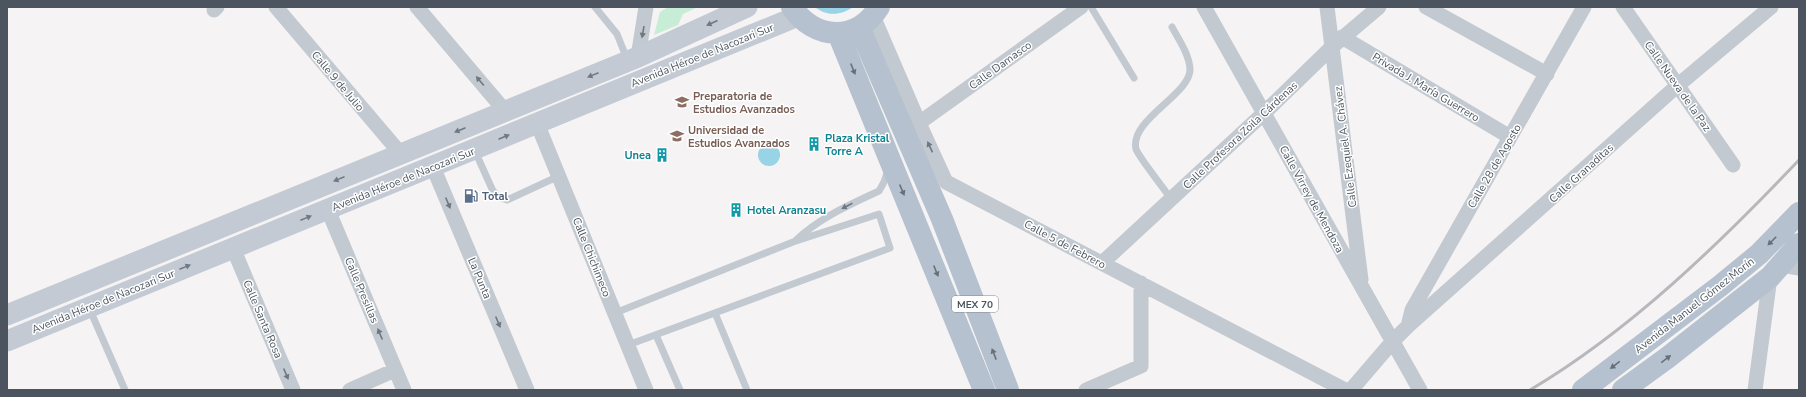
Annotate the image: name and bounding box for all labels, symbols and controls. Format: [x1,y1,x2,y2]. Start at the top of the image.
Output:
street label: Avenida Héroe de Nacozari Sur [628,20,776,91]
one-way arrow [706,20,718,26]
one-way arrow [639,26,645,38]
street label: Calle Damasco [966,38,1035,93]
street label: Calle Nueva de la Paz [1641,38,1714,134]
street label: Calle 9 de Julio [308,48,367,115]
street label: Privada J. María Guerrero [1369,49,1482,125]
one-way arrow [850,64,856,75]
one-way arrow [587,72,598,78]
one-way arrow [475,76,484,86]
street label: Calle Profesora Zoila Cárdenas [1180,78,1301,193]
street label: Calle Ezequiel A. Chávez [1331,85,1360,208]
place label: Preparatoria de Estudios Avanzados [693,89,795,117]
school or university icon: Preparatoria de Estudios Avanzados [674,94,690,110]
street label: Calle 28 de Agosto [1464,121,1525,211]
place label: Universidad de Estudios Avanzados [688,123,790,151]
one-way arrow [453,127,465,133]
school or university icon: Universidad de Estudios Avanzados [669,128,685,144]
place label: Plaza Kristal Torre A [825,131,890,159]
one-way arrow [498,134,510,140]
building icon: Plaza Kristal Torre A [806,136,822,152]
street label: Calle Granaditas [1546,140,1617,206]
one-way arrow [927,141,933,152]
street label: Calle Virrey de Mendoza [1276,143,1347,256]
street label: Avenida Héroe de Nacozari Sur [329,144,477,215]
building icon: Unea [654,147,670,163]
place label: Unea [624,148,651,163]
one-way arrow [333,177,345,183]
one-way arrow [900,184,906,196]
fuel station icon: Total [463,188,479,204]
place label: Total [482,189,508,204]
one-way arrow [445,197,451,208]
building icon: Hotel Aranzasu [728,202,744,218]
place label: Hotel Aranzasu [747,203,826,218]
one-way arrow [841,203,853,210]
one-way arrow [301,215,313,221]
street label: Calle Chichimeco [569,215,614,299]
street label: Calle 5 de Febrero [1021,217,1108,272]
one-way arrow [1767,236,1777,246]
street label: Avenida Manuel Gómez Morín [1631,254,1757,357]
street label: Calle Presillas [341,255,382,325]
street label: La Punta [464,255,495,301]
one-way arrow [180,264,191,270]
one-way arrow [933,265,939,277]
street label: Avenida Héroe de Nacozari Sur [29,266,177,337]
street label: Calle Santa Rosa [239,278,286,361]
road number: MEX 70 [952,296,998,312]
one-way arrow [496,317,502,329]
one-way arrow [377,328,383,340]
one-way arrow [990,347,996,359]
one-way arrow [1660,354,1671,363]
one-way arrow [1610,361,1621,370]
one-way arrow [284,368,290,380]

